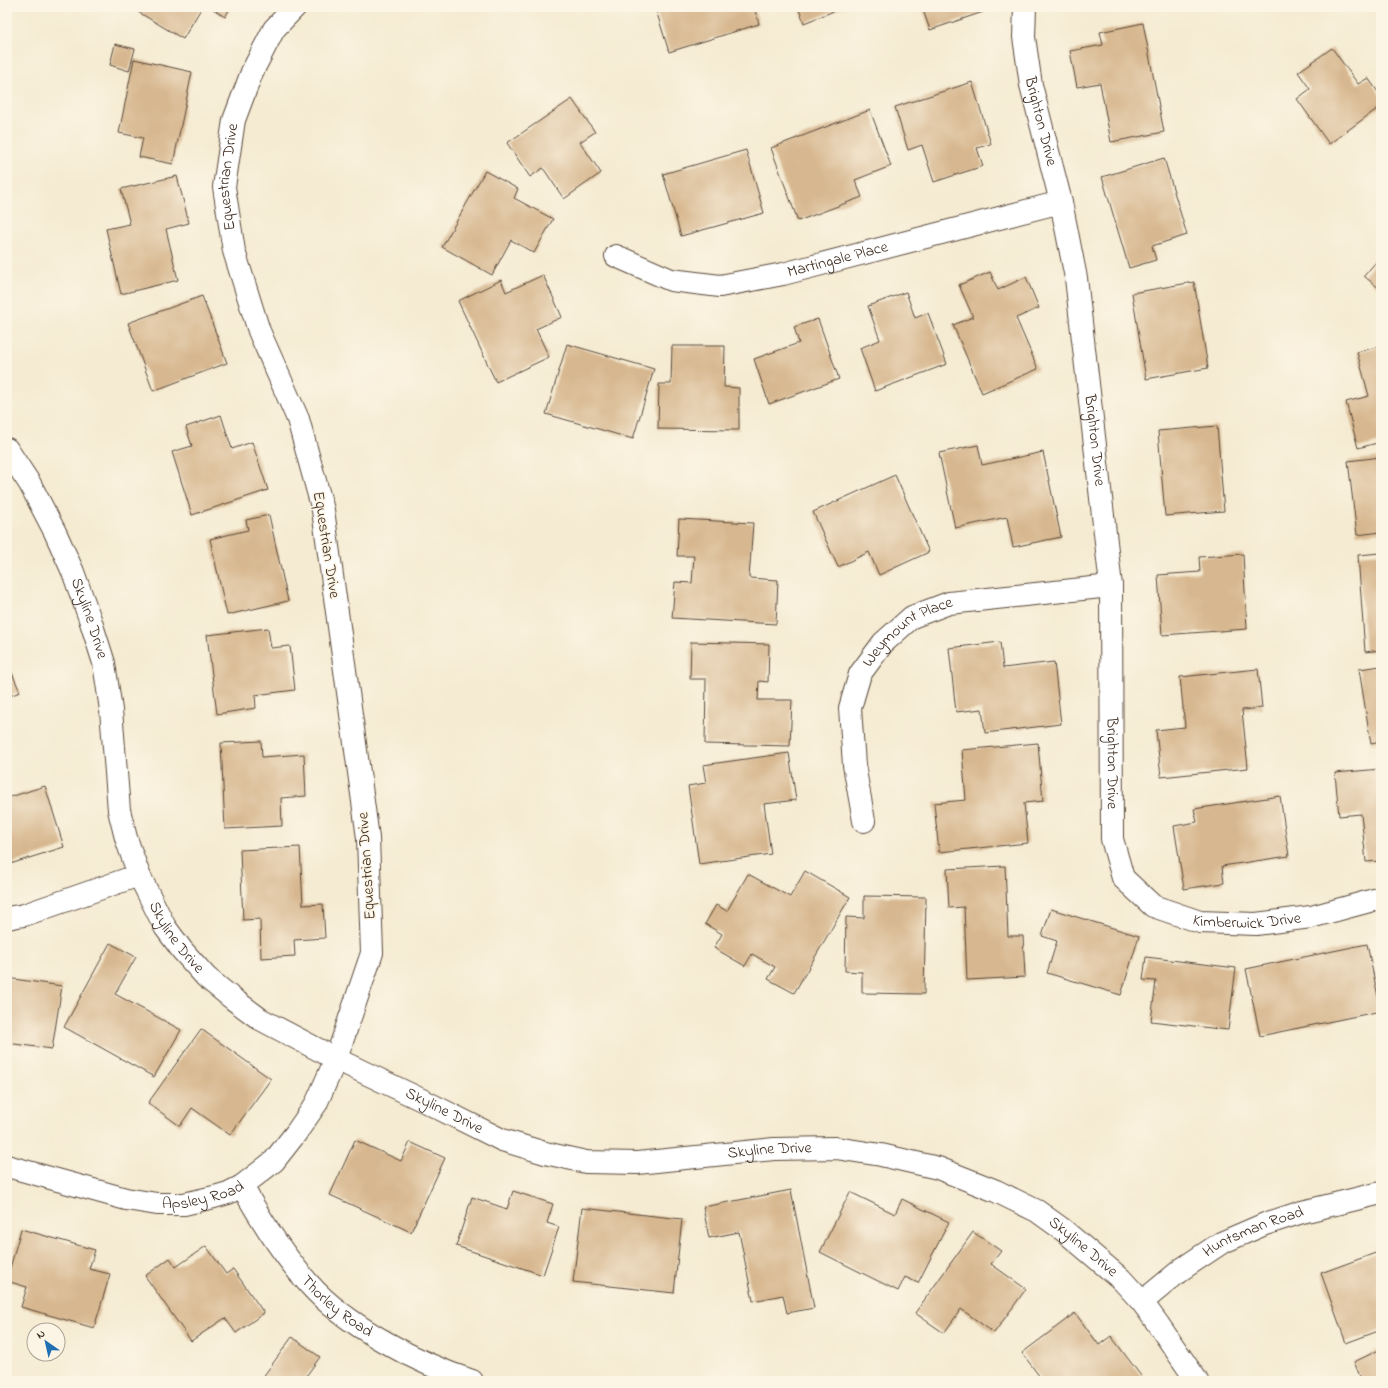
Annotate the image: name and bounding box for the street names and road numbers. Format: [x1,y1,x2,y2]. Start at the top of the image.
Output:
street label: Brighton Drive [1018,74,1064,170]
street label: Equestrian Drive [212,121,245,232]
street label: Martingale Place [785,235,891,284]
street label: Brighton Drive [1077,392,1112,488]
street label: Equestrian Drive [306,490,346,601]
street label: Skyline Drive [64,574,114,663]
street label: Weymount Place [857,590,957,673]
street label: Brighton Drive [1100,716,1124,810]
street label: Equestrian Drive [351,811,383,921]
street label: Skyline Drive [142,897,210,980]
street label: Kimberwick Drive [1189,906,1303,936]
street label: Skyline Drive [401,1082,488,1141]
street label: Skyline Drive [726,1136,813,1166]
street label: Apsley Road [162,1175,249,1216]
street label: Huntsman Road [1198,1200,1307,1264]
street label: Skyline Drive [1043,1211,1124,1284]
street label: Thorley Road [295,1270,378,1344]

